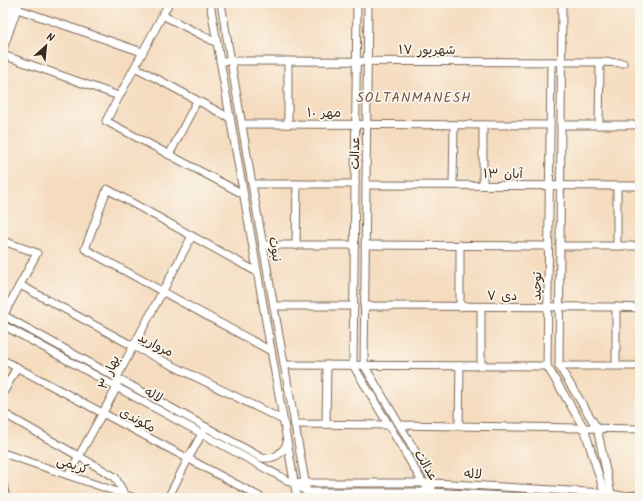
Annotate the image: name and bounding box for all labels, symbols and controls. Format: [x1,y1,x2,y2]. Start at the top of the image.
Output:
north arrow [26,26,66,66]
text: N [43,28,57,48]
street label: ۱۷ شهریور [398,40,456,61]
district label: SOLTANMANESH [356,87,472,109]
street label: ۱۰ مهر [307,103,341,124]
street label: عدالت [345,136,366,170]
street label: ۱۳ آبان [483,164,524,185]
street label: نبوت [262,235,287,263]
street label: توحید [527,271,548,301]
street label: ۷ دی [487,286,517,307]
street label: مروارید [134,327,177,363]
street label: بهار ۳ [93,352,126,393]
street label: لاله [140,382,166,409]
street label: مکوندی [115,402,159,439]
street label: عدالت [408,446,443,486]
street label: کریمی [54,450,92,481]
street label: لاله [463,464,483,485]

